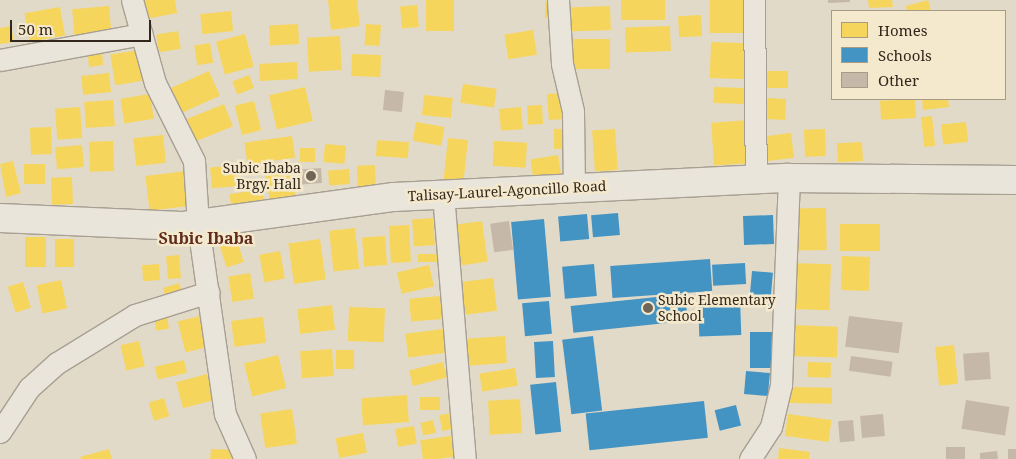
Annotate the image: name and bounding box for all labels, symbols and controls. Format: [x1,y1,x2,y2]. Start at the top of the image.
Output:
scale bar [12,10,154,42]
legend [831,10,1006,100]
text: 50 m [18,19,53,39]
text: Homes [878,20,928,40]
text: Schools [878,45,932,65]
text: Other [878,70,919,90]
place label: Subic Ibaba Brgy. Hall [223,160,301,192]
marker: Subic Ibaba Brgy. Hall [305,170,317,182]
street label: Talisay-Laurel-Agoncillo Road [407,177,607,205]
district label: Subic Ibaba [159,228,253,248]
place label: Subic Elementary School [658,292,776,324]
marker: Subic Elementary School [642,302,654,314]

